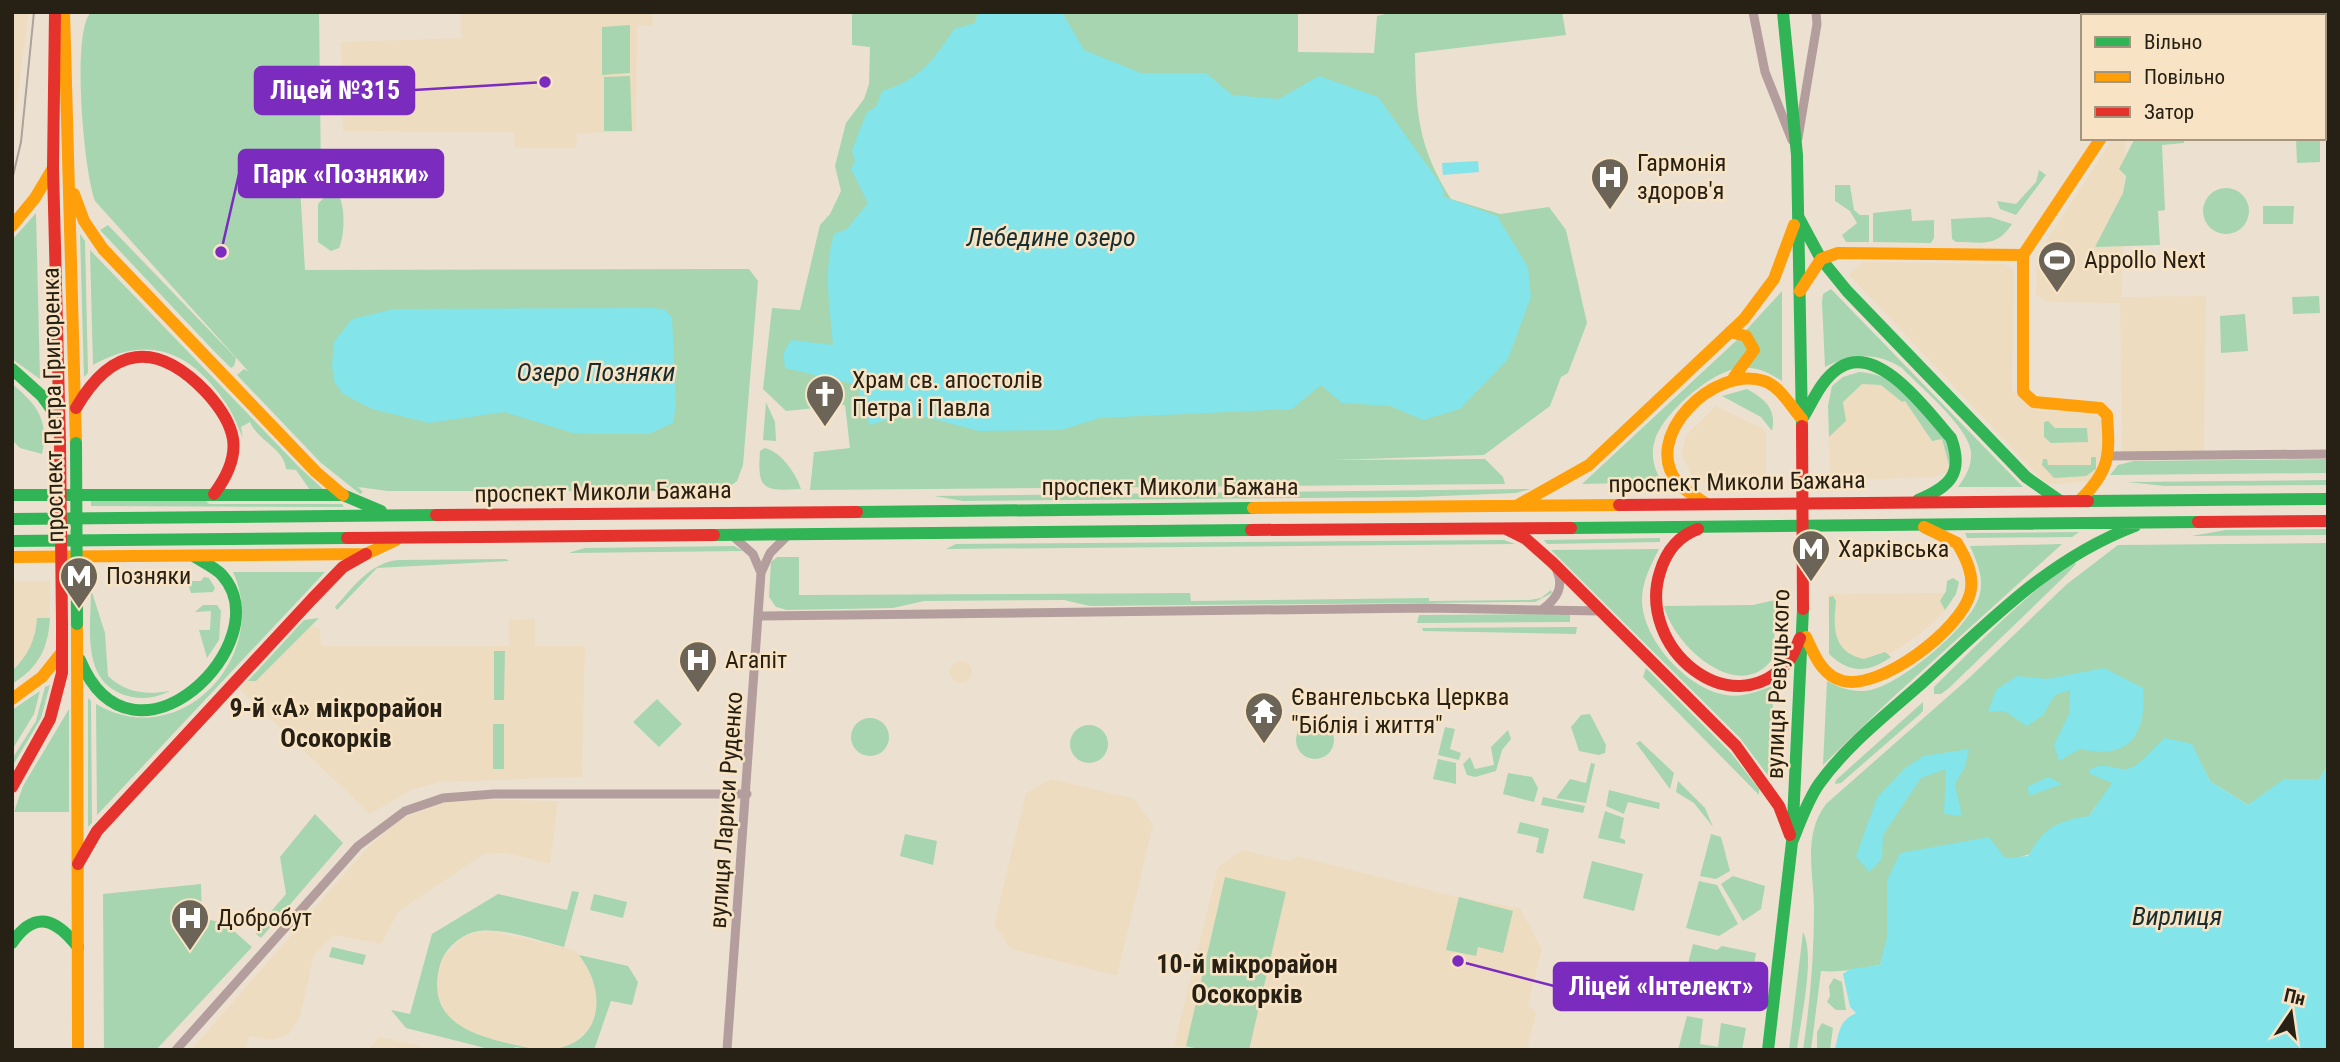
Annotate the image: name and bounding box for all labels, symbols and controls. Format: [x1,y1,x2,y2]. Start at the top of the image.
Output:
legend [2081,14,2326,140]
text: Вільно [2144,30,2202,54]
text: Повільно [2144,65,2225,89]
callout: Ліцей №315 [255,67,414,114]
text: Ліцей №315 [270,75,400,105]
text: Затор [2144,100,2194,124]
place label: Гармонія здоров'я [1637,149,1726,205]
callout: Парк «Позняки» [239,150,443,197]
hospital icon: Гармонія здоров'я [1589,156,1631,211]
text: Парк «Позняки» [253,159,429,189]
water label: Лебедине озеро [965,222,1136,252]
sports icon: Appollo Next [2036,239,2078,294]
place label: Appollo Next [2084,246,2206,274]
street label: проспект Петра Григоренка [37,267,69,543]
water label: Озеро Позняки [517,357,676,387]
place label: Храм св. апостолів Петра і Павла [852,366,1043,422]
church icon: Храм св. апостолів Петра і Павла [804,373,846,428]
street label: проспект Миколи Бажана [1608,466,1866,498]
street label: проспект Миколи Бажана [1041,473,1299,501]
street label: проспект Миколи Бажана [474,476,732,508]
metro station icon: Харківська [1790,528,1832,583]
place label: Харківська [1838,535,1949,563]
metro station icon: Позняки [58,555,100,610]
place label: Позняки [106,562,191,590]
street label: вулиця Ревуцького [1761,588,1795,780]
hospital icon: Агапіт [677,639,719,694]
place label: Агапіт [725,646,787,674]
place label: Євангельська Церква "Біблія і життя" [1291,683,1509,739]
temple icon: Євангельська Церква "Біблія і життя" [1243,690,1285,745]
street label: вулиця Лариси Руденко [704,691,748,929]
district label: 9-й «А» мікрорайон Осокорків [229,693,443,753]
hospital icon: Добробут [169,897,211,952]
water label: Вирлиця [2132,901,2222,931]
place label: Добробут [217,904,312,932]
district label: 10-й мікрорайон Осокорків [1156,949,1338,1009]
callout: Ліцей «Інтелект» [1554,963,1767,1010]
text: Ліцей «Інтелект» [1568,971,1754,1001]
north arrow [2256,978,2326,1048]
text: Пн [2282,983,2308,1011]

